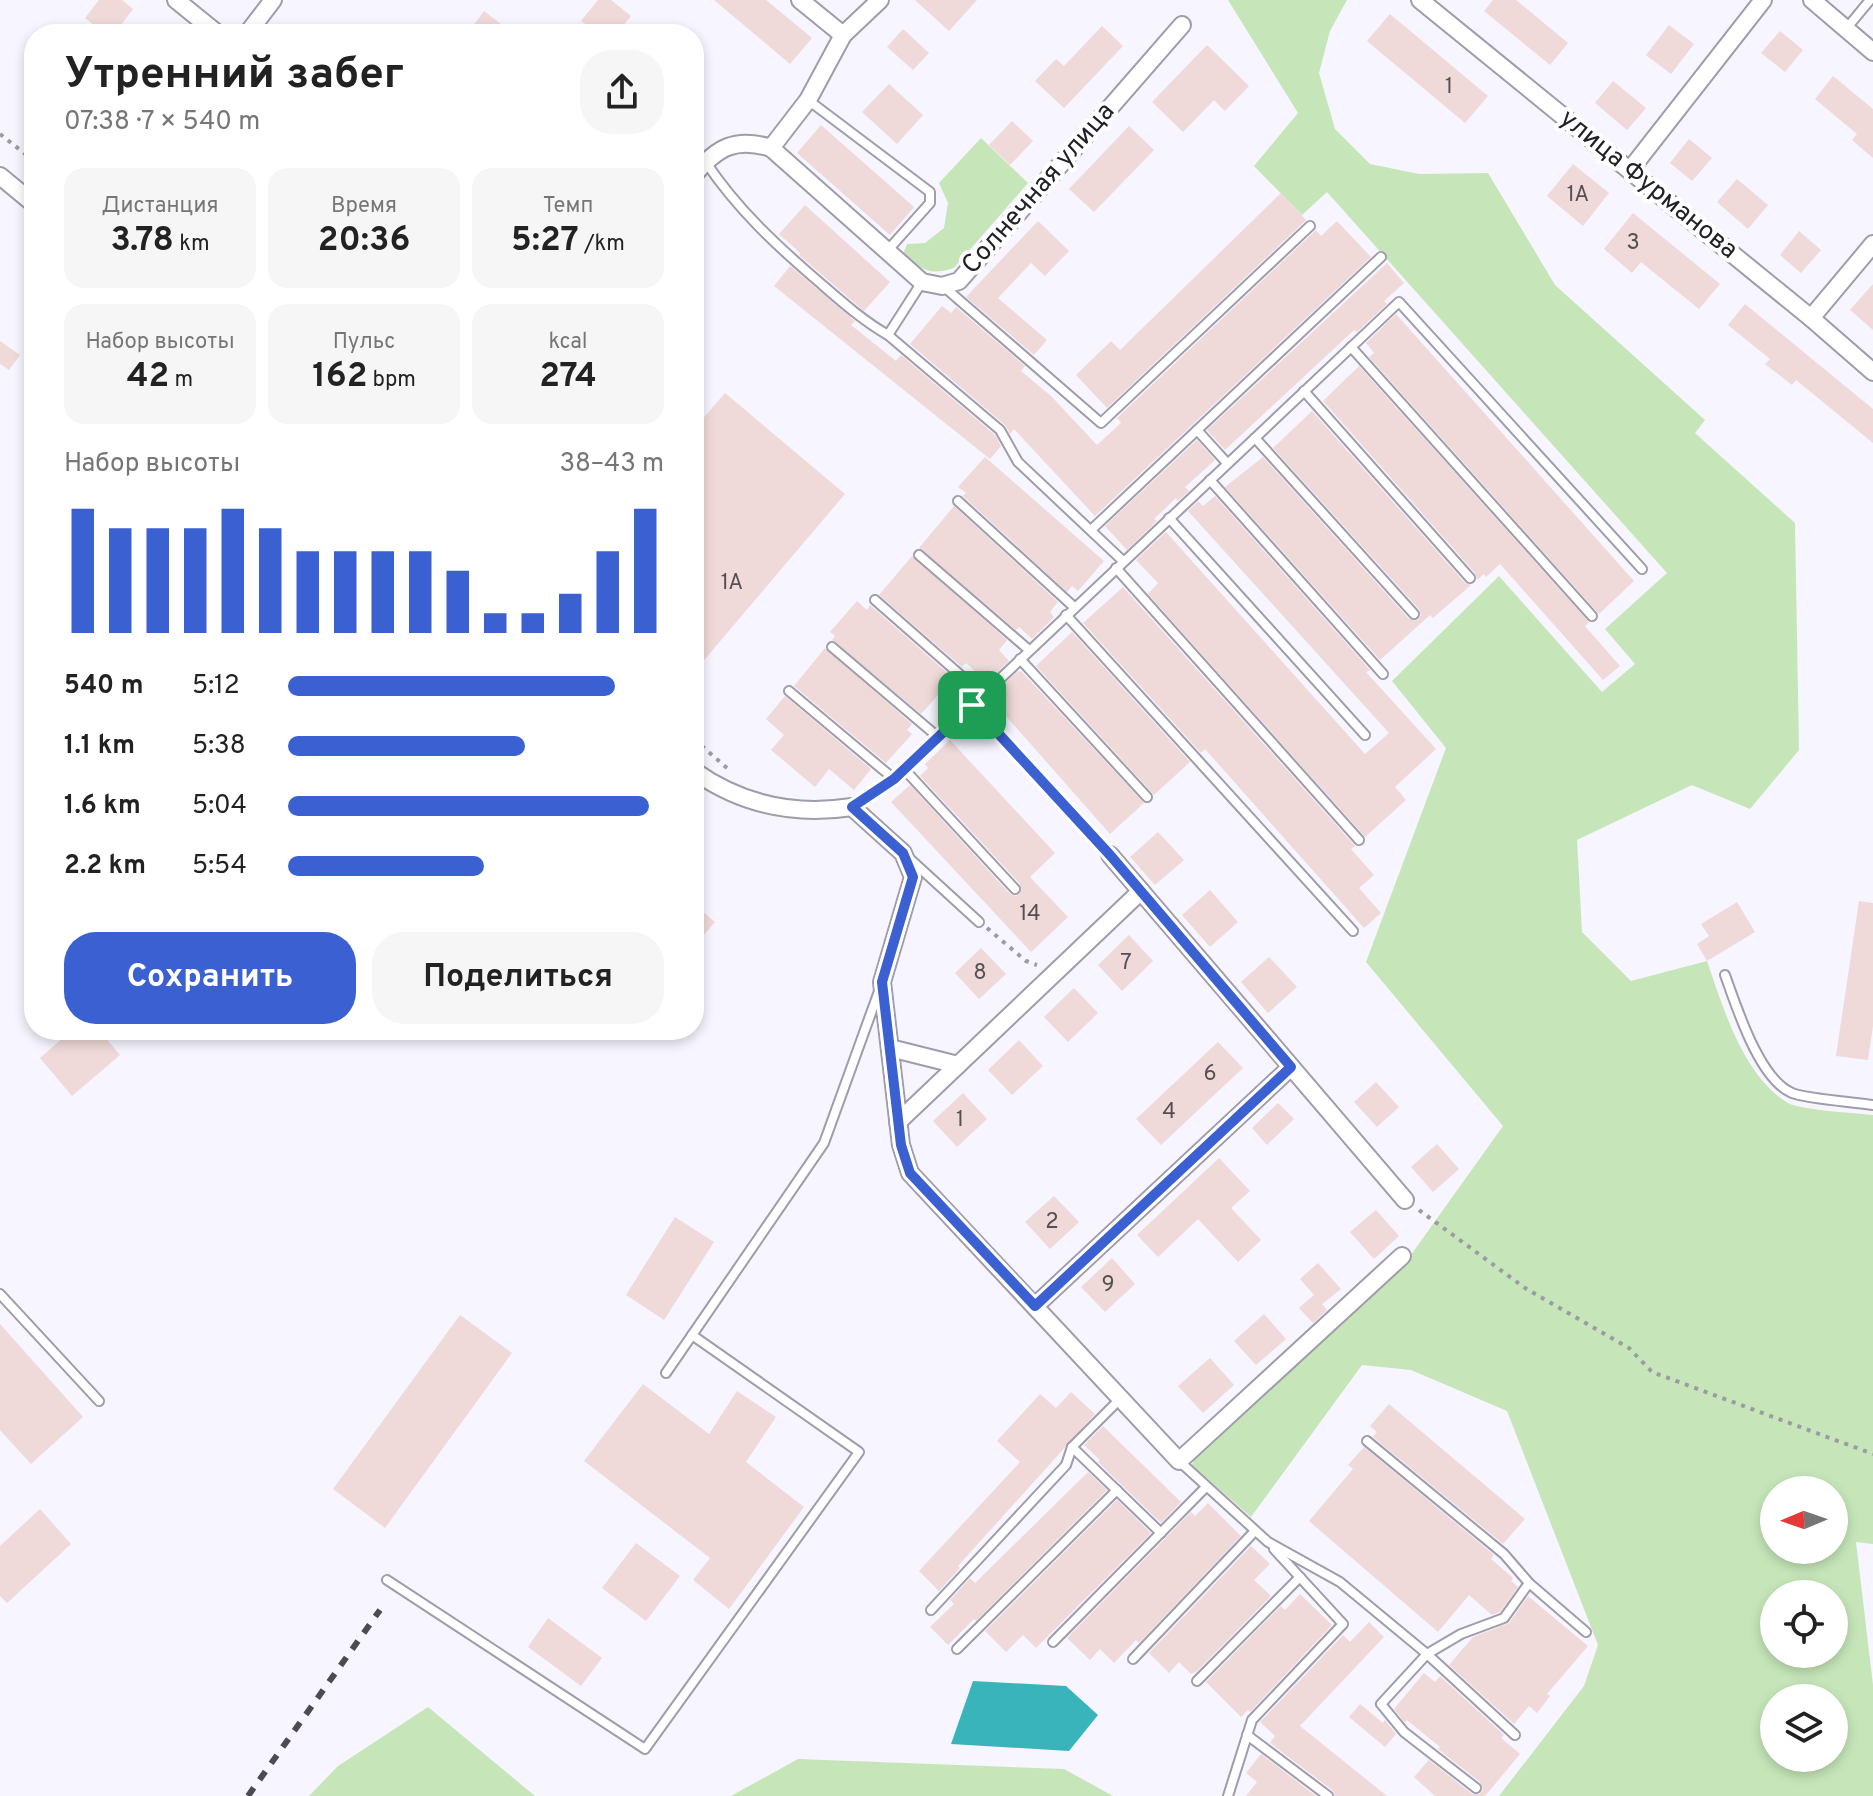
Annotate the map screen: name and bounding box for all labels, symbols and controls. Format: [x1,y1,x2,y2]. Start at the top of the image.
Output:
text: Утренний забег [64,48,404,104]
button: share [580,50,664,134]
house number: 1 [1445,74,1453,101]
street label: Солнечная улица [955,96,1123,282]
street label: улица Фурманова [1552,103,1744,267]
text: 07:38 · 7 × 540 m [64,106,260,139]
house number: 1А [1567,182,1589,209]
text: Дистанция [101,193,219,220]
text: Время [331,193,397,220]
text: Темп [543,193,593,220]
text: 3.78 [110,220,174,263]
text: 20:36 [318,220,410,263]
text: 5:27 [511,220,579,263]
house number: 3 [1626,230,1640,257]
text: km [174,231,210,258]
text: /km [579,231,625,258]
text: Набор высоты [85,329,235,356]
text: Пульс [333,329,395,356]
text: kcal [548,329,588,356]
text: 42 [127,356,169,399]
text: 162 [312,356,367,399]
text: 274 [539,356,597,399]
text: m [169,367,193,394]
text: bpm [367,367,416,394]
text: Набор высоты [64,448,240,481]
text: 38–43 m [559,448,664,481]
house number: 1А [721,570,743,597]
text: 540 m [64,670,143,703]
text: 5:12 [192,670,240,703]
pin [938,671,1006,739]
icon: arrive [950,683,994,727]
text: 1.1 km [64,730,135,763]
text: 5:38 [192,730,246,763]
text: 1.6 km [64,790,141,823]
text: 5:04 [192,790,247,823]
text: 2.2 km [64,850,146,883]
text: 5:54 [192,850,247,883]
house number: 14 [1019,901,1041,928]
button: Сохранить [64,932,356,1024]
button: Поделиться [372,932,664,1024]
house number: 7 [1120,950,1132,977]
house number: 8 [973,960,987,987]
house number: 6 [1203,1061,1217,1088]
house number: 4 [1162,1099,1176,1126]
house number: 1 [956,1107,964,1134]
house number: 2 [1045,1209,1059,1236]
house number: 9 [1101,1272,1115,1299]
north arrow [1760,1476,1848,1564]
map controls [1760,1476,1848,1772]
button: locate [1760,1580,1848,1668]
button: layers [1760,1684,1848,1772]

